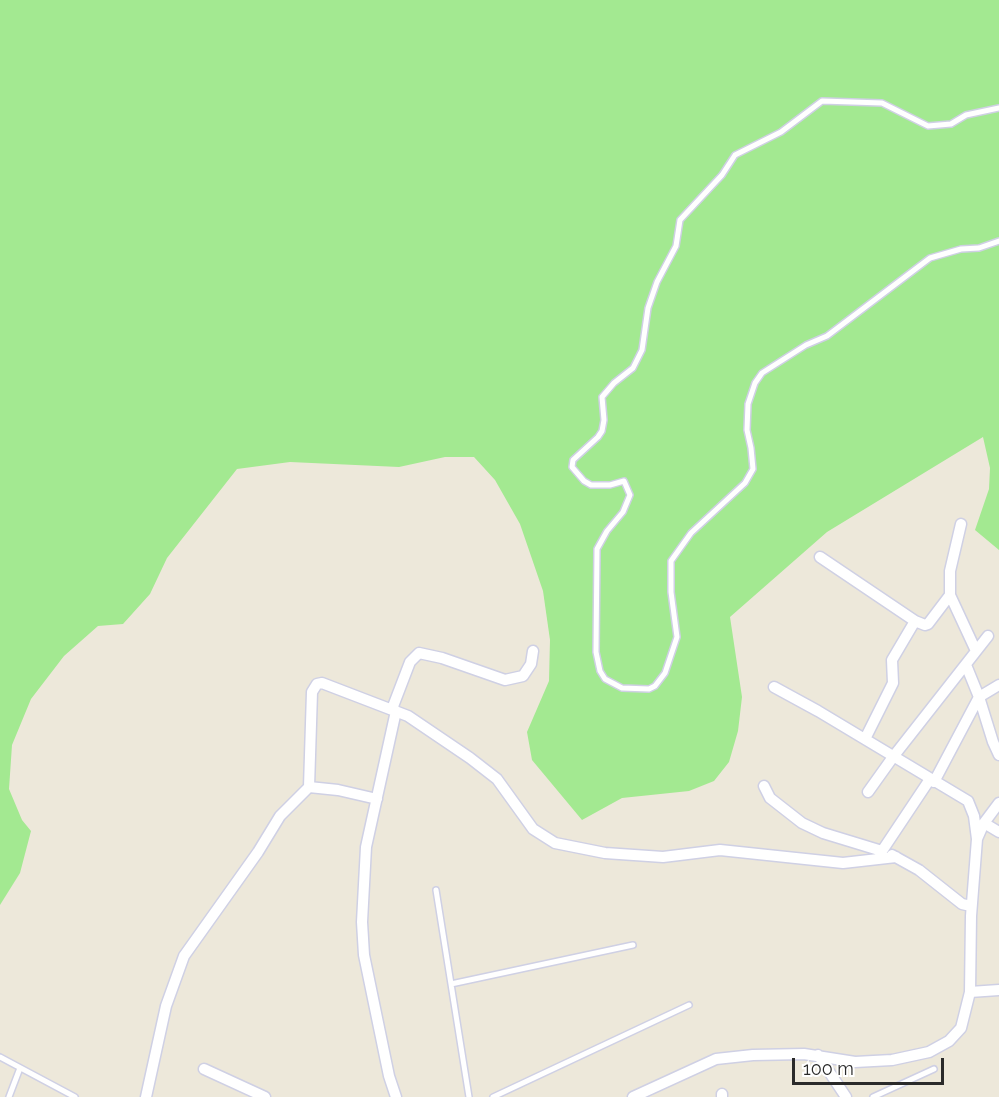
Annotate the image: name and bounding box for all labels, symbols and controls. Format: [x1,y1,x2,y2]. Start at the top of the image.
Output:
scale bar [795,1046,946,1084]
text: 100 m [803,1058,854,1079]

